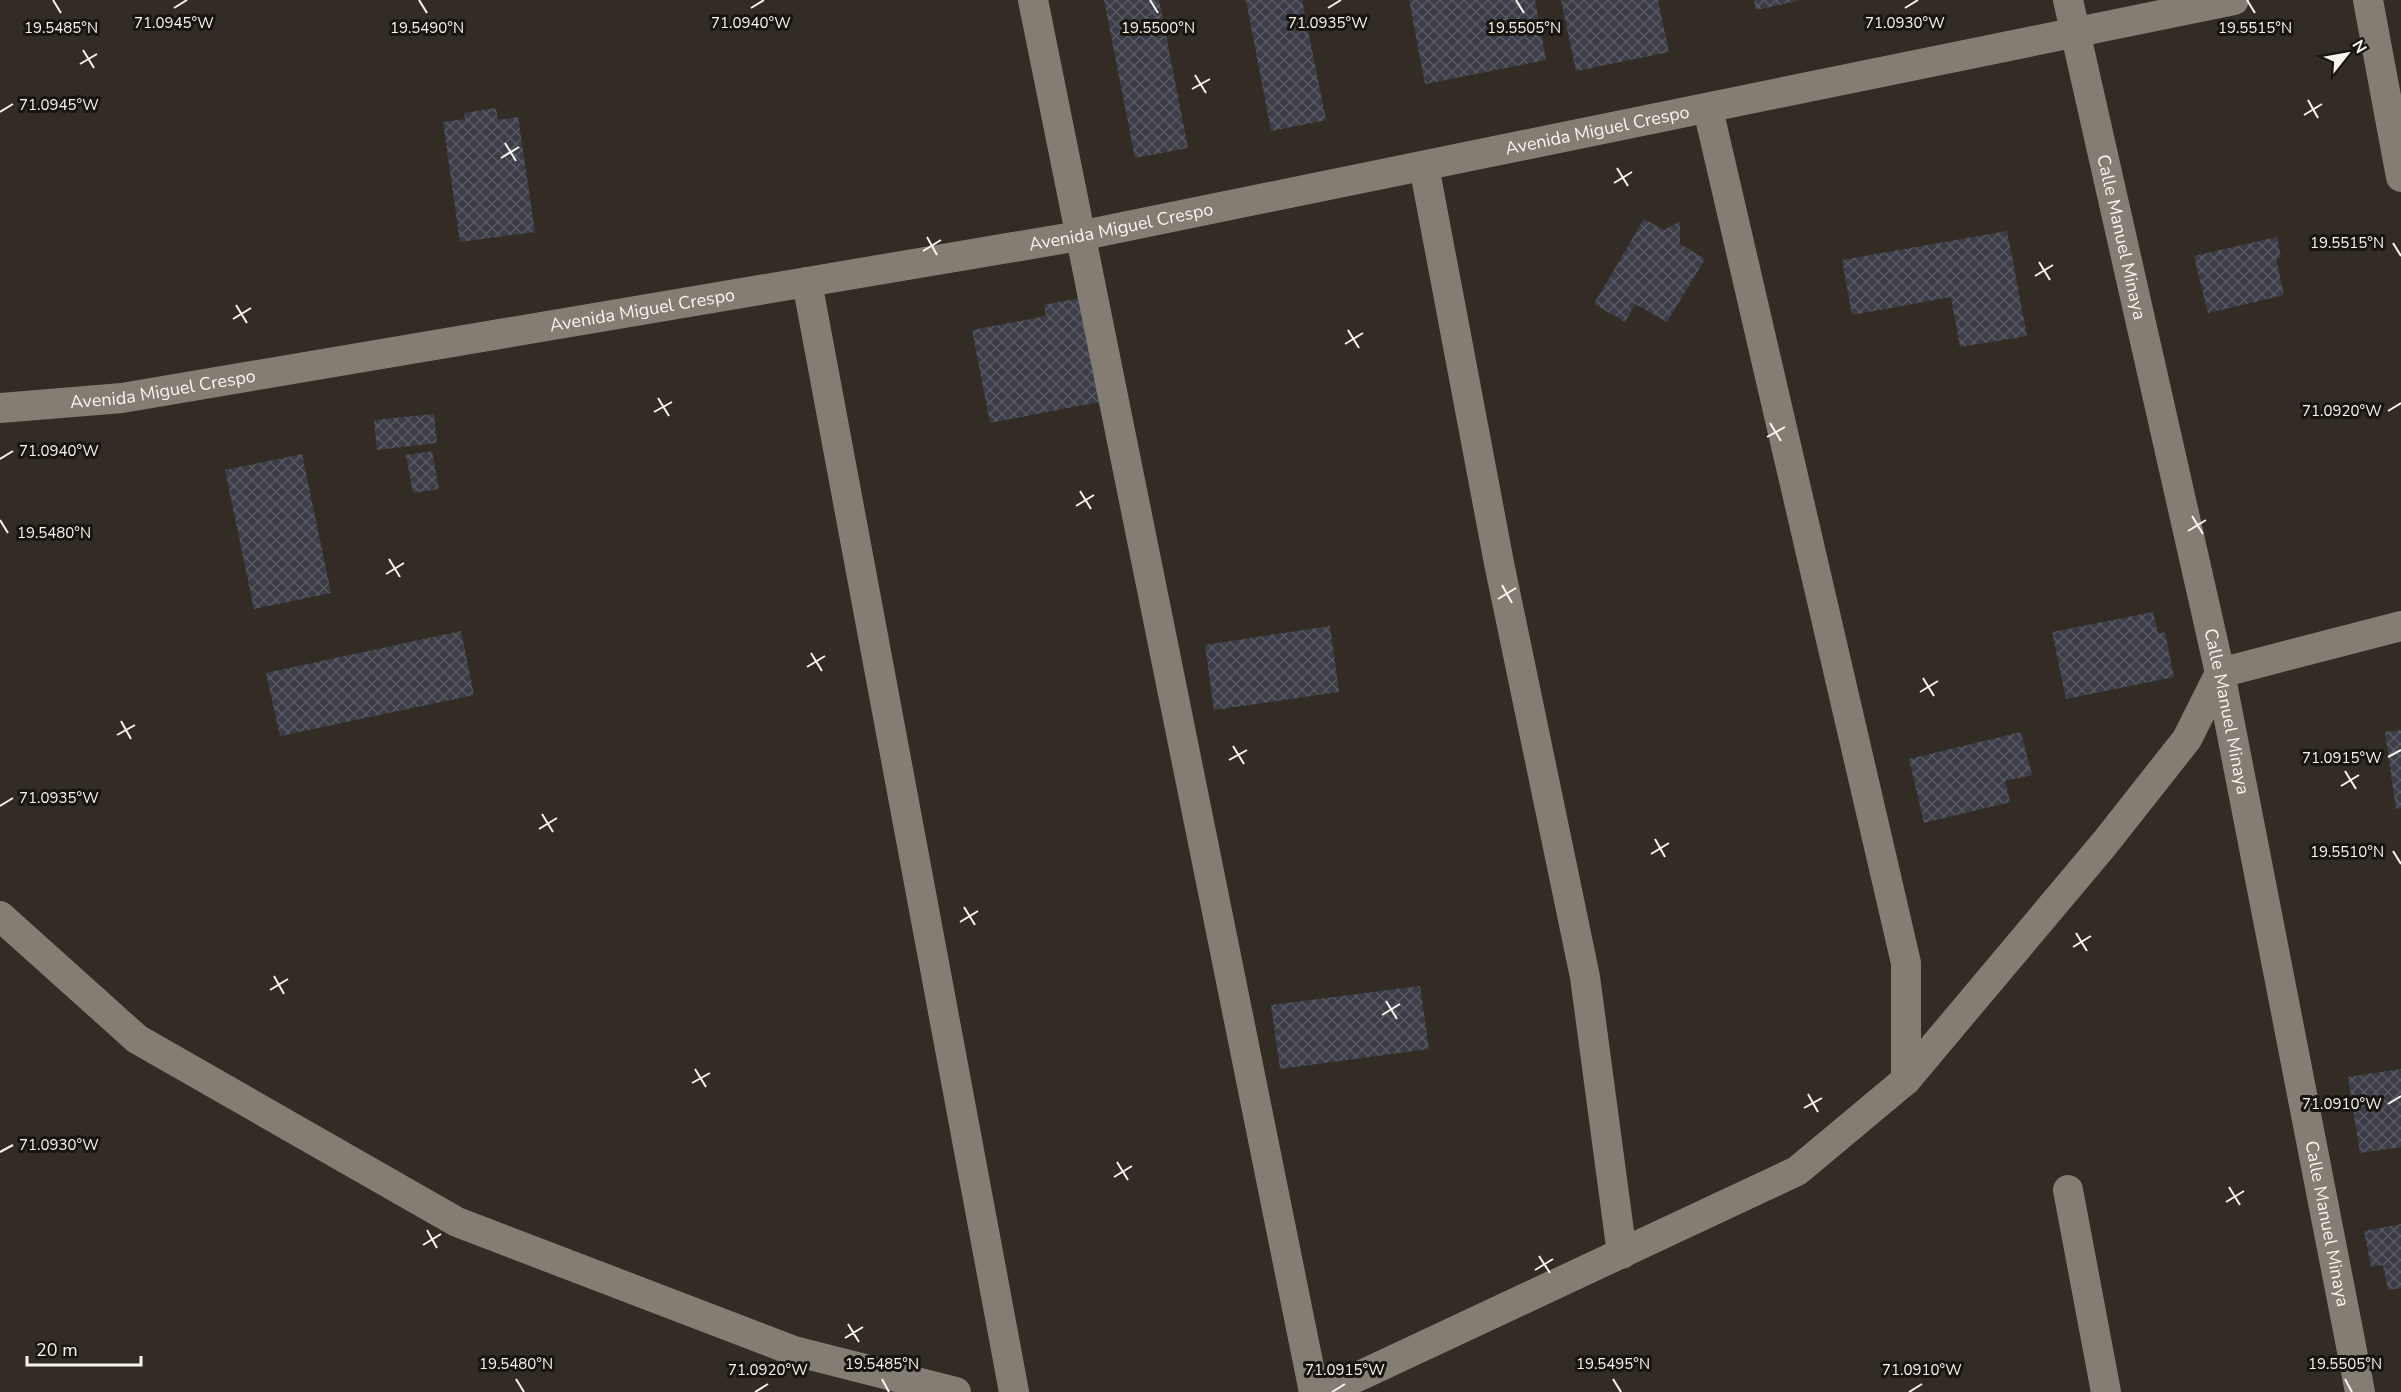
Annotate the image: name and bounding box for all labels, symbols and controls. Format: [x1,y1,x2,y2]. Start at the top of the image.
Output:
text: 71.0945°W [134,13,214,33]
text: 71.0940°W [711,13,791,33]
text: 71.0935°W [1288,13,1368,33]
text: 71.0930°W [1865,13,1945,33]
text: 19.5485°N [24,18,98,38]
text: 19.5490°N [390,18,464,38]
text: 19.5500°N [1121,18,1195,38]
text: 19.5505°N [1487,18,1561,38]
text: 19.5515°N [2218,18,2292,38]
north arrow [2317,24,2377,84]
text: N [2346,36,2372,58]
text: 71.0945°W [19,95,99,115]
street label: Avenida Miguel Crespo [1503,100,1692,161]
street label: Calle Manuel Minaya [2091,152,2152,322]
street label: Avenida Miguel Crespo [1027,197,1215,256]
text: 19.5515°N [2310,233,2384,253]
street label: Avenida Miguel Crespo [548,282,737,337]
street label: Avenida Miguel Crespo [69,364,257,414]
text: 71.0920°W [2302,401,2382,421]
text: 71.0940°W [19,441,99,461]
text: 19.5480°N [17,523,91,543]
street label: Calle Manuel Minaya [2198,626,2255,797]
text: 71.0915°W [2302,748,2382,768]
text: 71.0935°W [19,788,99,808]
text: 19.5510°N [2310,842,2384,862]
text: 71.0910°W [2302,1094,2382,1114]
text: 71.0930°W [19,1135,99,1155]
street label: Calle Manuel Minaya [2299,1139,2355,1309]
scale bar [27,1329,141,1367]
text: 20 m [36,1338,78,1362]
text: 19.5480°N [479,1354,553,1374]
text: 19.5485°N [845,1354,919,1374]
text: 19.5495°N [1576,1354,1650,1374]
text: 19.5505°N [2308,1354,2382,1374]
text: 71.0920°W [728,1360,808,1380]
text: 71.0915°W [1305,1360,1385,1380]
text: 71.0910°W [1882,1360,1962,1380]

